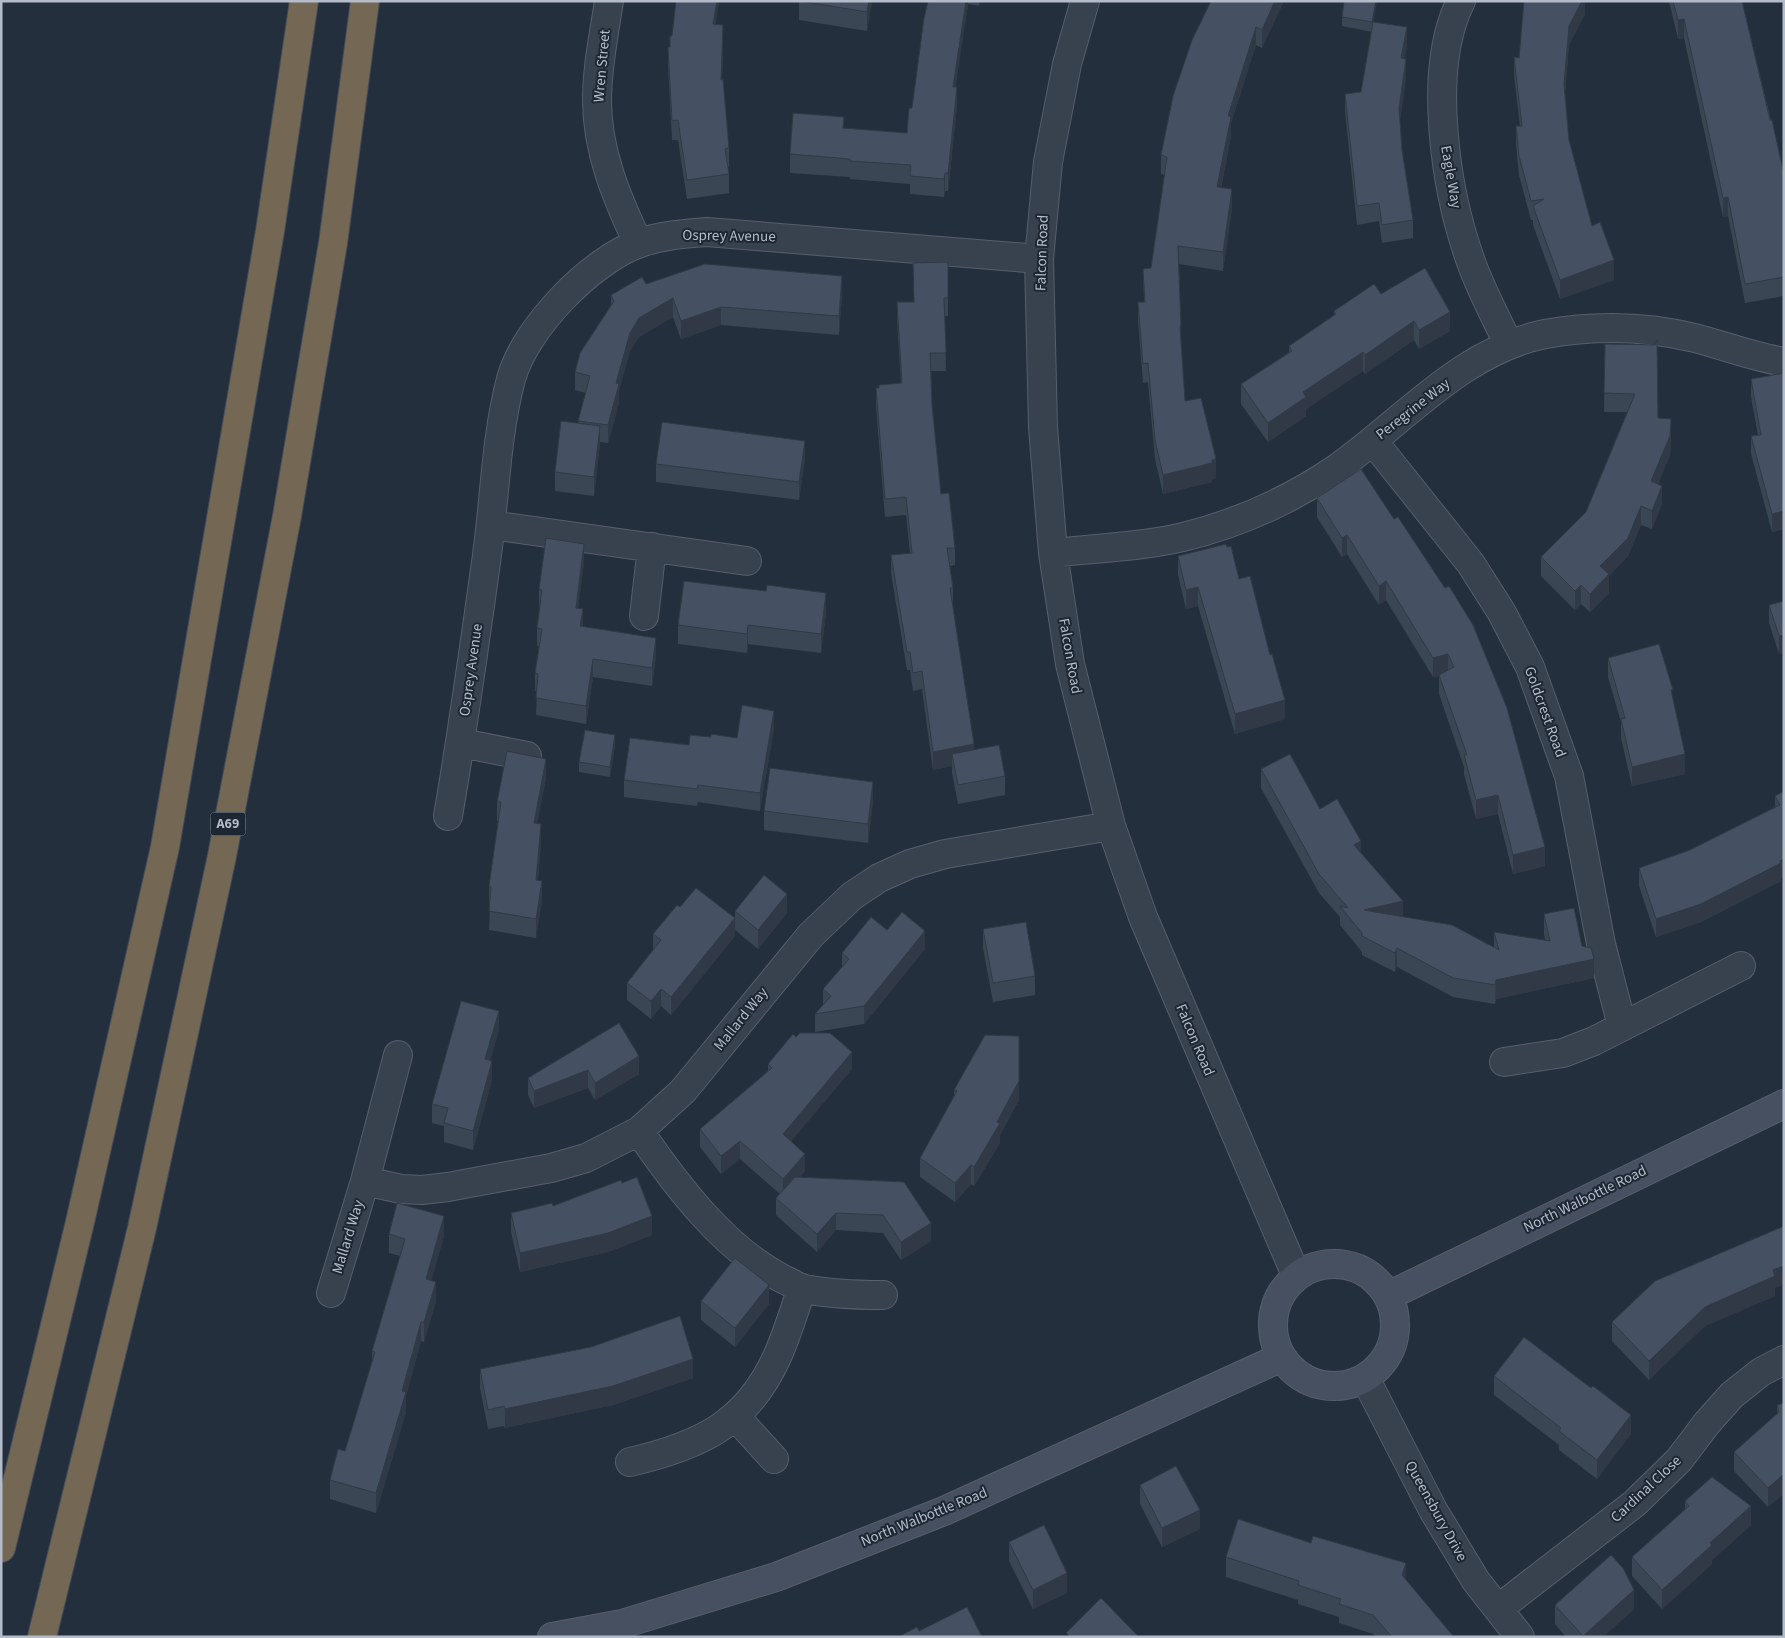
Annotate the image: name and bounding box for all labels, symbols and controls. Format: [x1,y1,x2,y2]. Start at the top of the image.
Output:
street label: Wren Street [588,29,616,103]
street label: Eagle Way [1435,144,1467,210]
street label: Falcon Road [1030,214,1054,292]
street label: Osprey Avenue [682,225,776,247]
street label: Peregrine Way [1371,373,1455,445]
street label: Falcon Road [1053,617,1087,695]
street label: Osprey Avenue [454,622,488,718]
street label: Goldcrest Road [1519,664,1571,760]
road number: A69 [210,812,246,836]
street label: Mallard Way [709,983,773,1055]
street label: Falcon Road [1170,1001,1220,1079]
street label: North Walbottle Road [1520,1160,1650,1238]
street label: Mallard Way [327,1198,369,1276]
street label: Cardinal Close [1606,1451,1686,1527]
street label: Queensbury Drive [1400,1457,1472,1565]
street label: North Walbottle Road [858,1482,990,1552]

